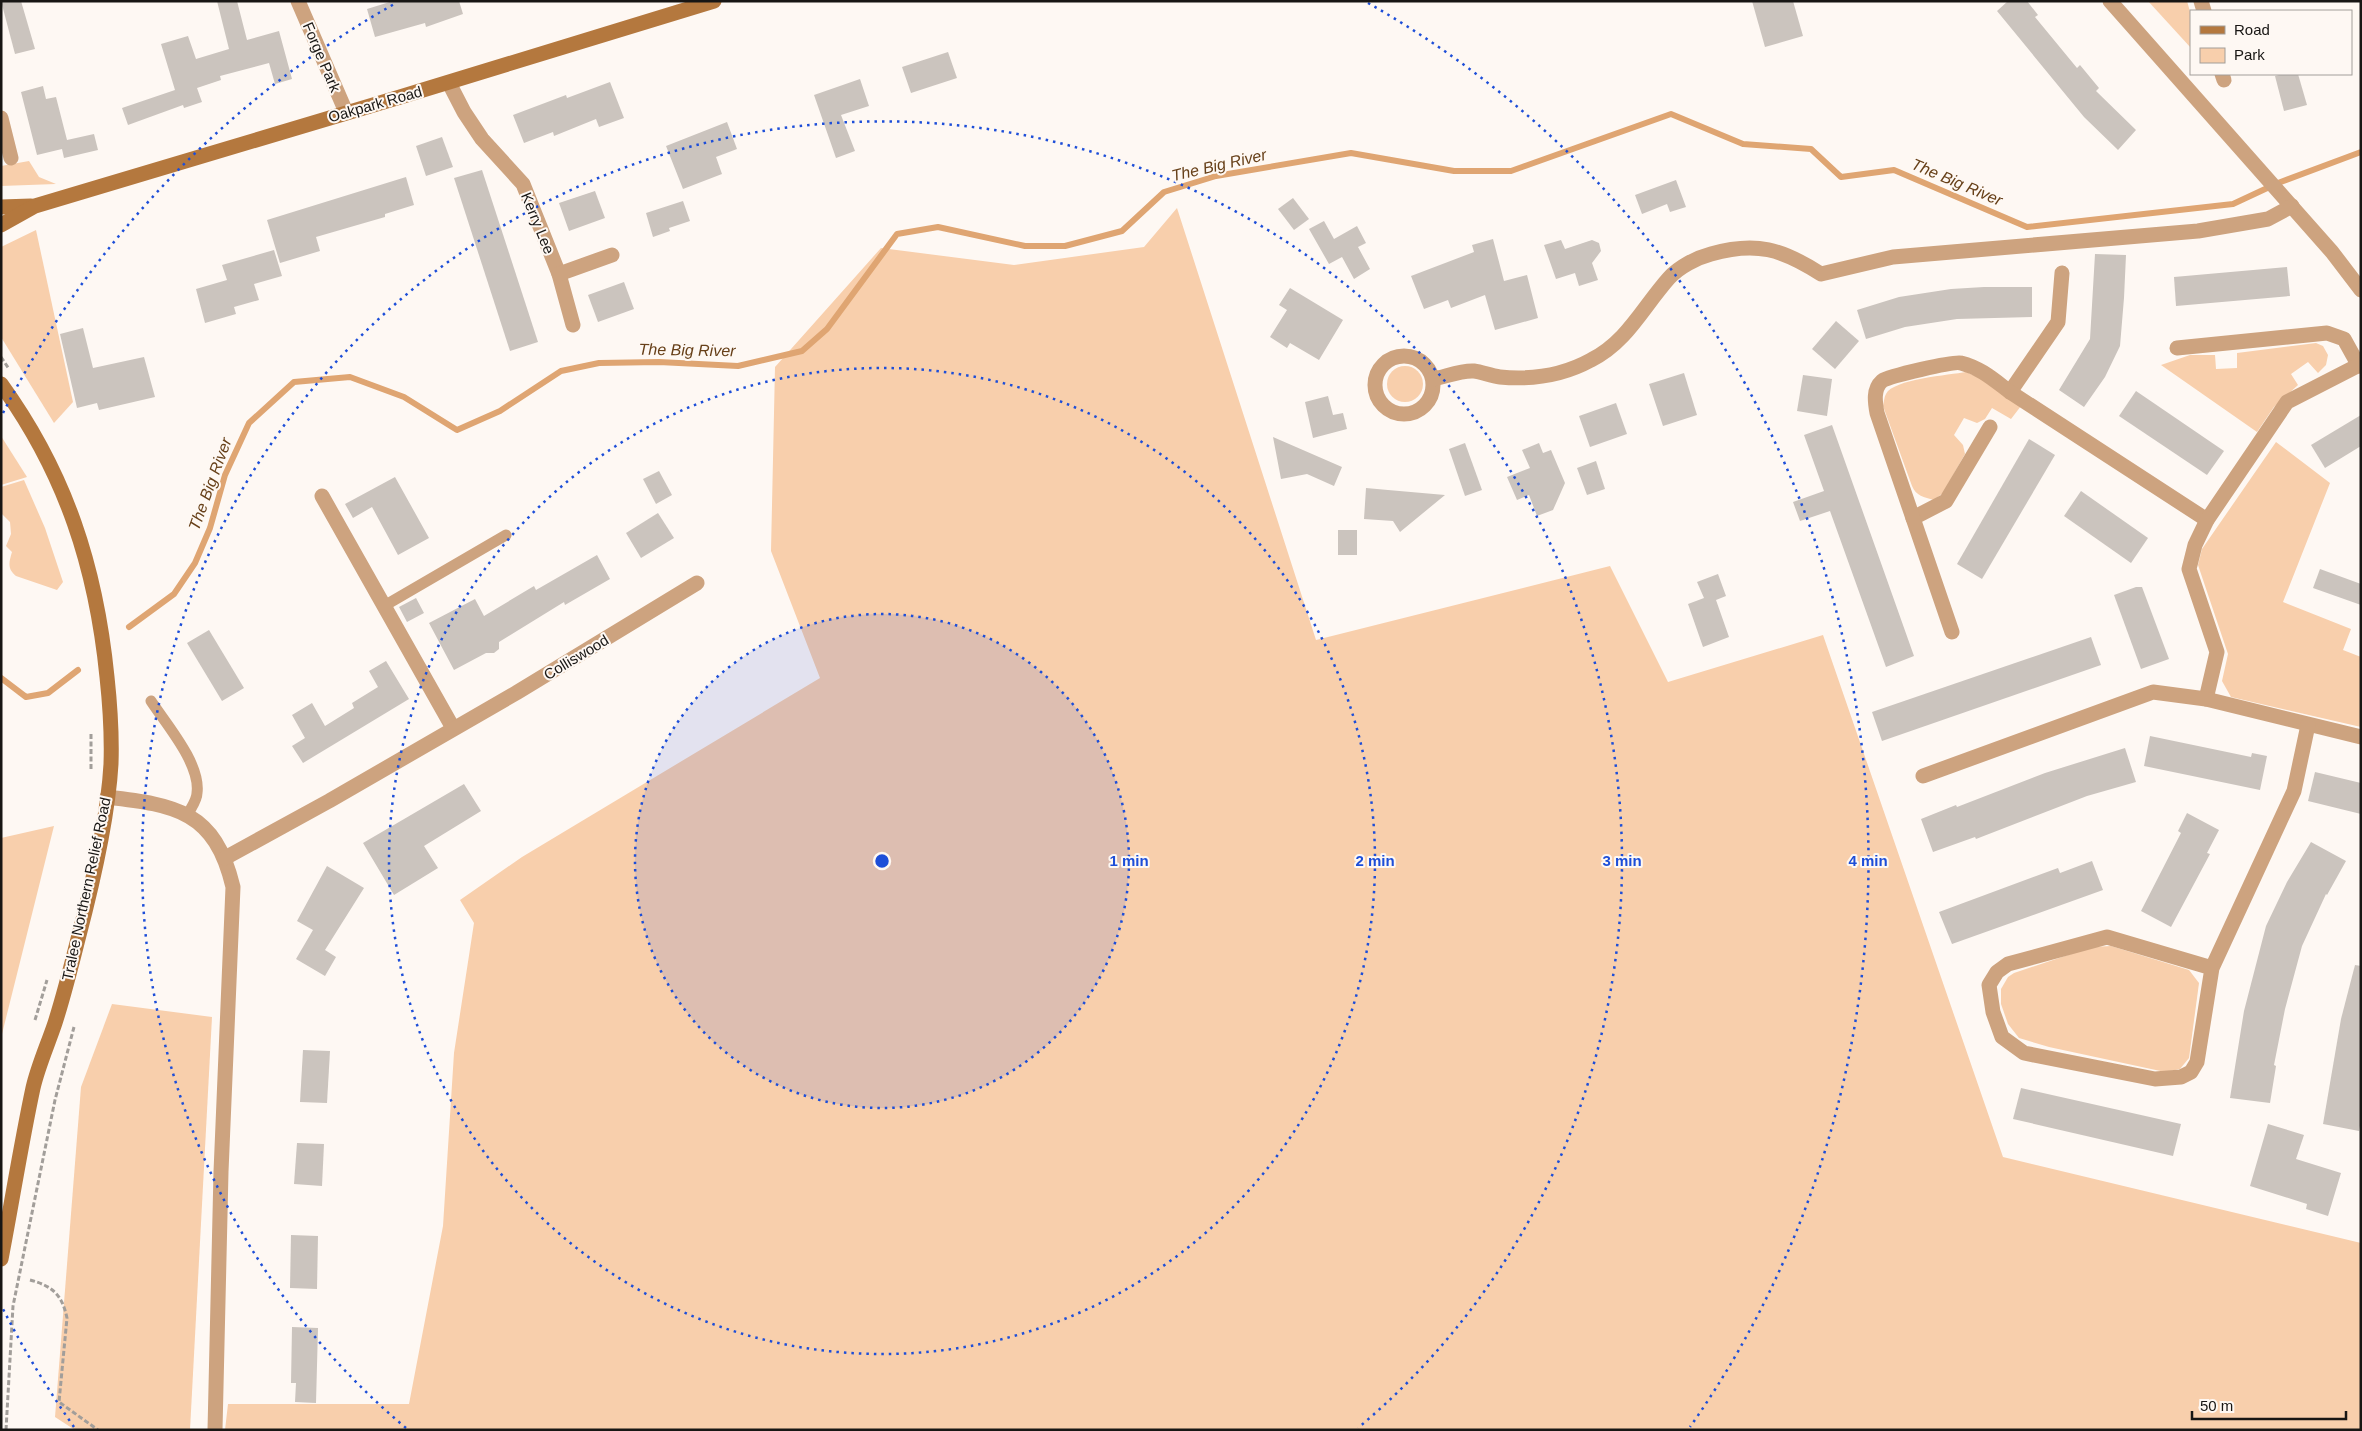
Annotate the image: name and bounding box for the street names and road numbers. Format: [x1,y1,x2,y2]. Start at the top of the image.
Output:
street label: Forge Park [300,20,345,95]
street label: Oakpark Road [326,82,424,126]
street label: Kerry Lee [518,190,558,256]
street label: Colliswood [541,631,611,683]
street label: Tralee Northern Relief Road [58,796,114,982]

